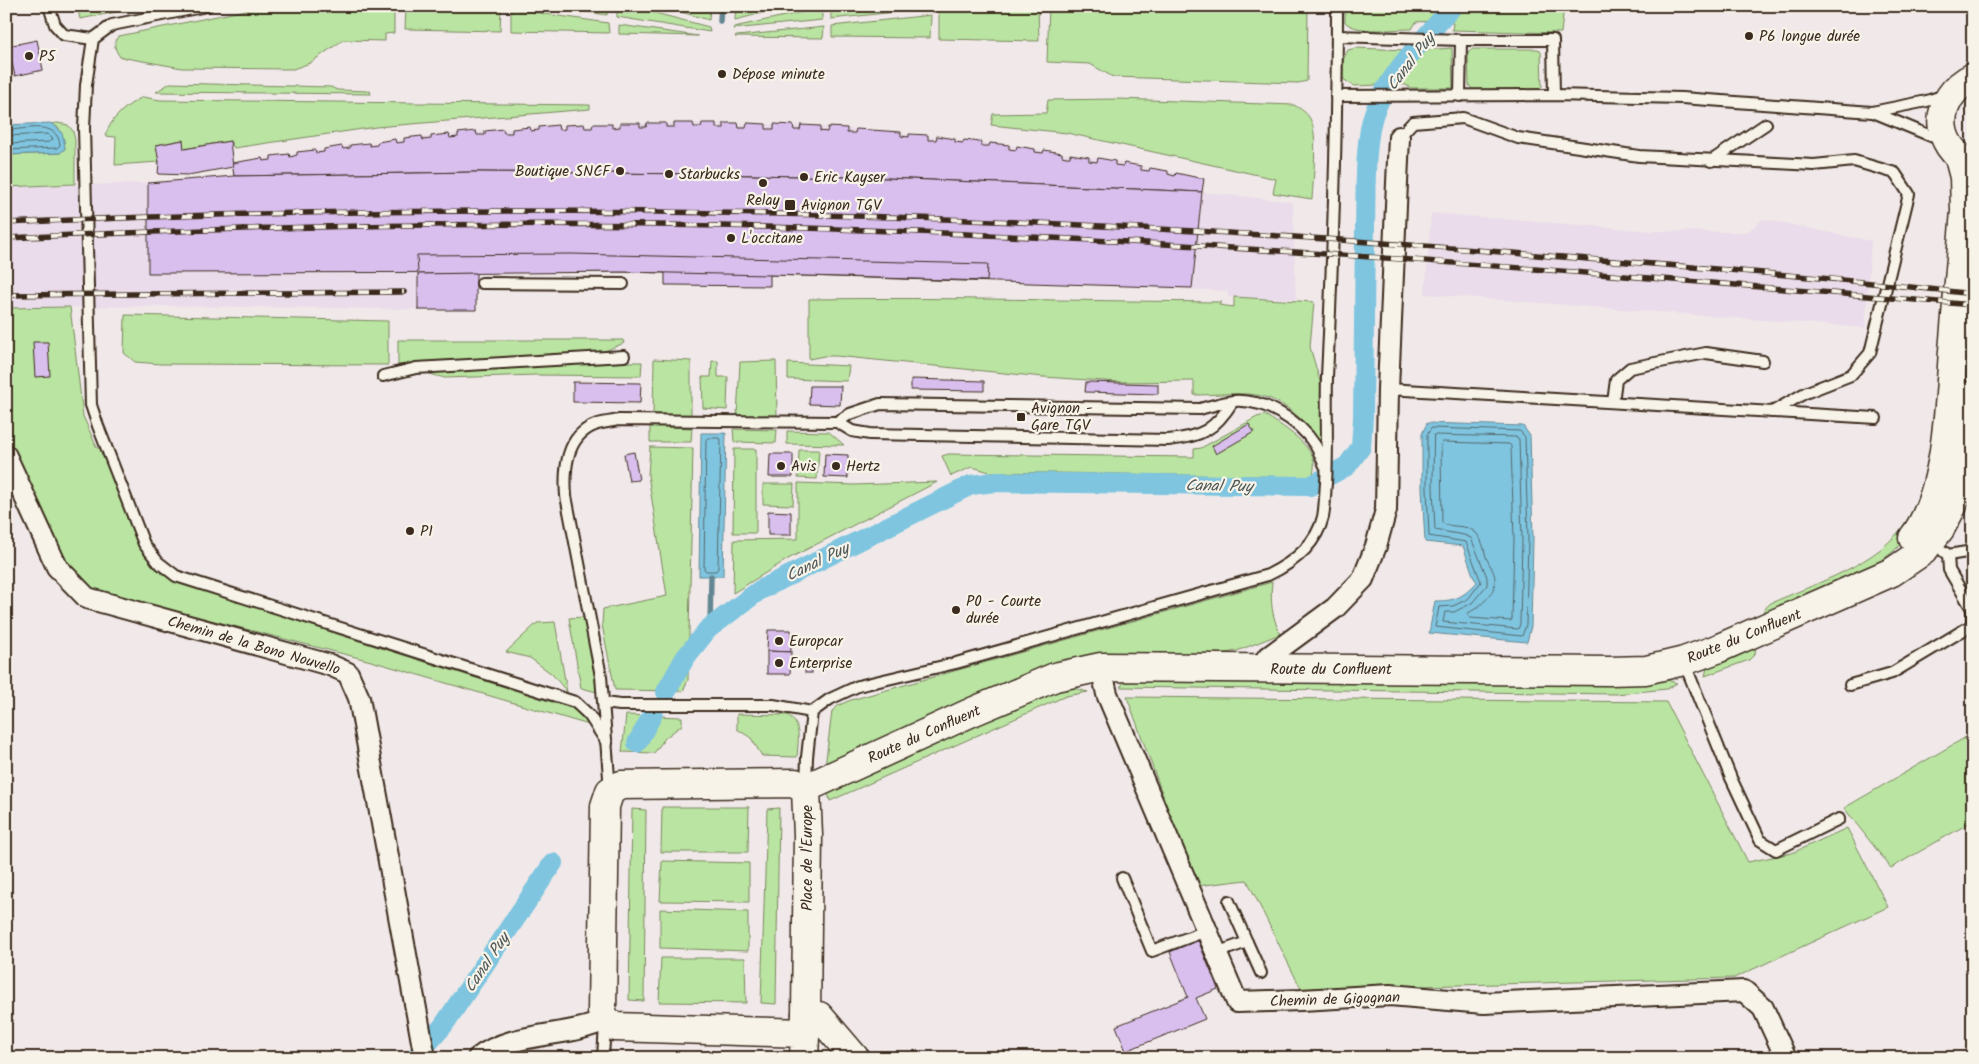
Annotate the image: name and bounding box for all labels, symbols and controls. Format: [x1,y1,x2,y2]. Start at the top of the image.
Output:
place label: P6 longue durée [1759,25,1860,49]
water label: Canal Puy [1381,26,1443,96]
marker: P6 longue durée [1743,30,1755,42]
place label: P5 [39,45,56,69]
marker: P5 [23,50,35,62]
place label: Dépose minute [732,63,825,87]
marker: Dépose minute [716,68,728,80]
place label: Boutique SNCF [515,160,611,184]
place label: Starbucks [679,163,741,187]
marker: Boutique SNCF [614,165,626,177]
place label: Eric Kayser [814,166,886,190]
marker: Starbucks [663,168,675,180]
marker: Eric Kayser [798,171,810,183]
marker: Relay [757,177,769,189]
place label: Relay [746,189,781,213]
place label: Avignon TGV [801,194,882,218]
marker: Avignon TGV [783,198,797,212]
place label: L'occitane [741,227,803,251]
marker: L'occitane [725,232,737,244]
place label: Avignon - Gare TGV [1031,397,1093,438]
marker: Avignon - Gare TGV [1015,411,1027,423]
place label: Avis [791,455,817,479]
place label: Hertz [846,455,881,479]
marker: Avis [775,460,787,472]
marker: Hertz [830,460,842,472]
water label: Canal Puy [1185,473,1255,500]
place label: P1 [420,520,433,544]
marker: P1 [404,525,416,537]
water label: Canal Puy [782,535,856,588]
place label: P0 - Courte durée [966,590,1041,631]
street label: Route du Confluent [1683,603,1805,671]
marker: P0 - Courte durée [950,604,962,616]
street label: Chemin de la Bono Nouvello [164,610,343,682]
place label: Europcar [789,630,844,654]
marker: Europcar [773,635,785,647]
place label: Enterprise [789,652,852,676]
marker: Enterprise [773,657,785,669]
street label: Route du Confluent [1270,658,1392,682]
street label: Route du Confluent [864,699,985,771]
street label: Place de l'Europe [796,805,820,911]
water label: Canal Puy [458,926,518,998]
street label: Chemin de Gigognan [1269,986,1401,1014]

